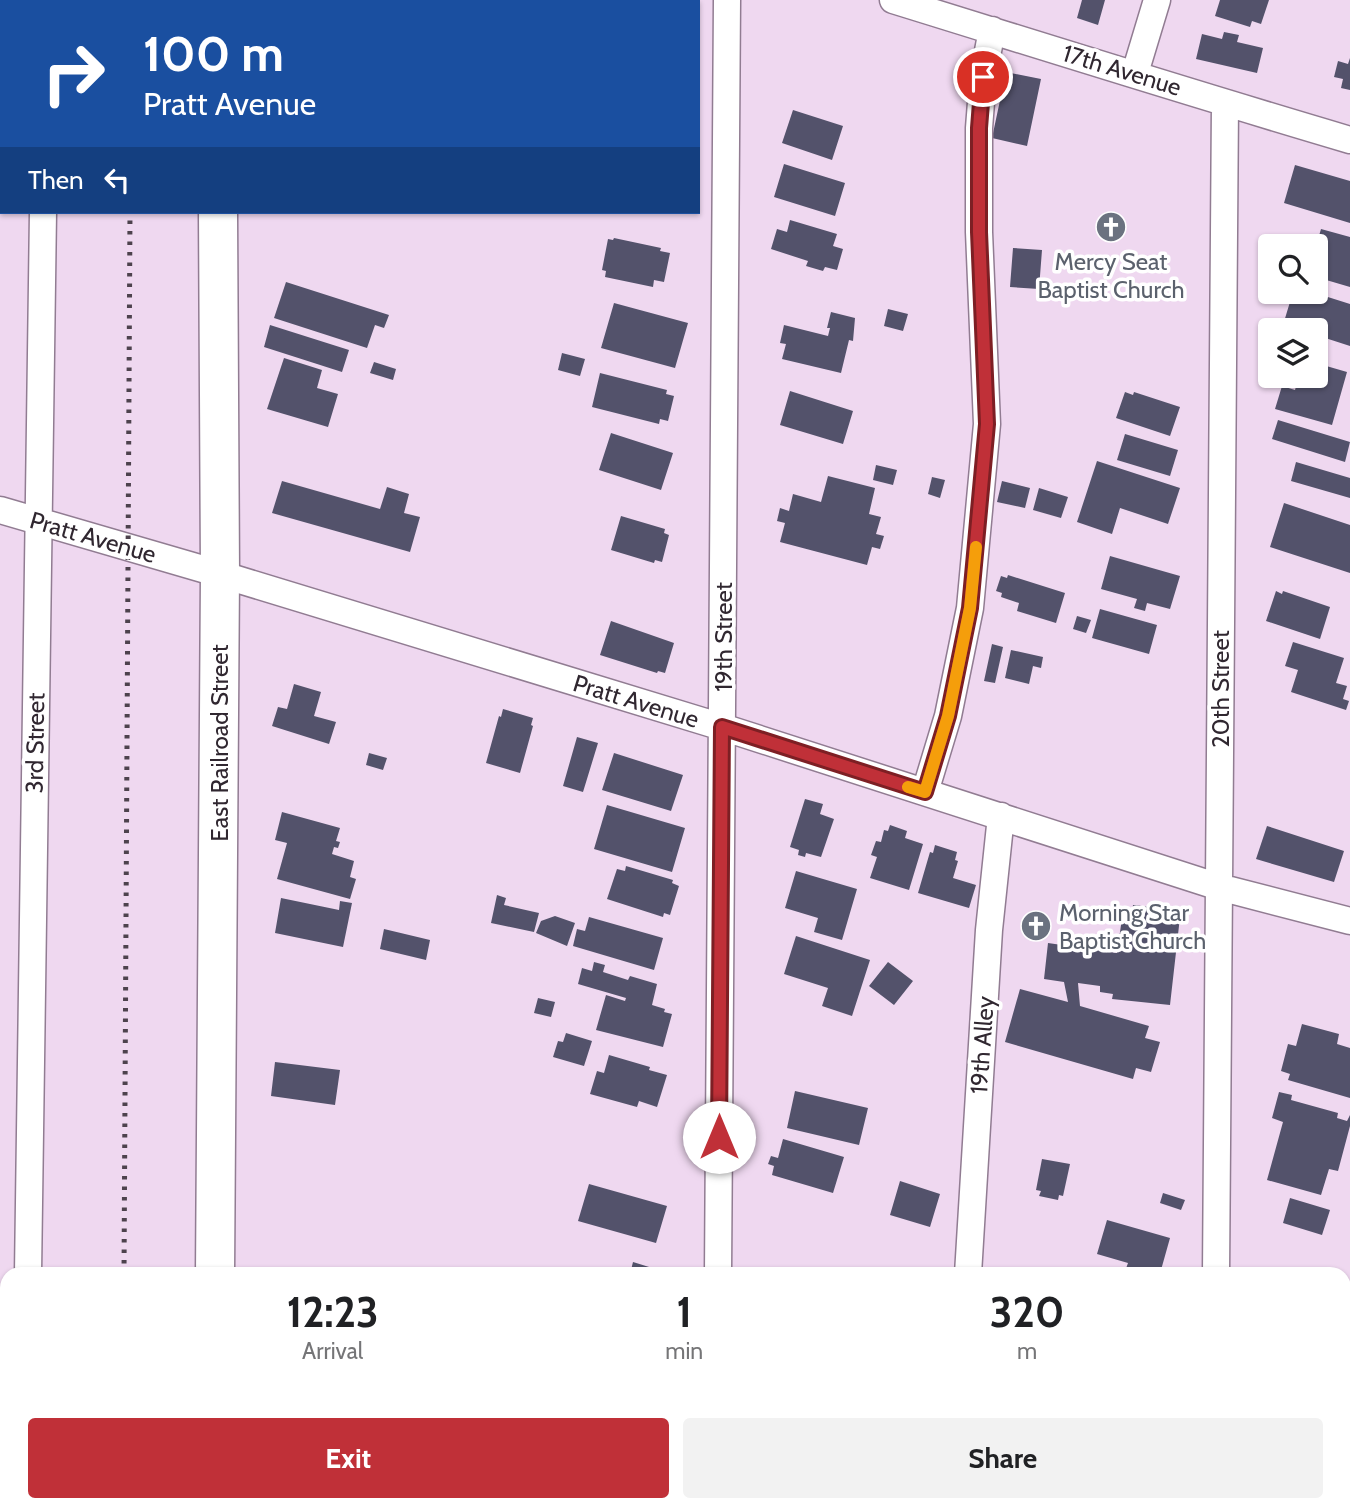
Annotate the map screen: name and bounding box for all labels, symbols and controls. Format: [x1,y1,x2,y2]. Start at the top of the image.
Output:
text: 100 m [143,24,284,83]
icon: right [28,28,119,119]
street label: 17th Avenue [1059,38,1185,102]
pin [953,47,1013,107]
icon: arrive [964,58,1002,96]
text: Pratt Avenue [143,84,316,123]
icon: left [98,161,136,199]
text: Then [28,164,84,196]
church icon: Mercy Seat Baptist Church [1094,210,1128,244]
map controls [1258,234,1328,388]
button: search [1258,234,1328,304]
place label: Mercy Seat Baptist Church [1037,247,1185,304]
button: layers [1258,318,1328,388]
street label: Pratt Avenue [27,505,159,569]
street label: 19th Street [709,582,738,692]
street label: 20th Street [1206,630,1235,748]
street label: East Railroad Street [205,644,234,842]
street label: Pratt Avenue [570,668,702,734]
street label: 3rd Street [20,692,50,794]
place label: Morning Star Baptist Church [1059,898,1206,955]
church icon: Morning Star Baptist Church [1019,909,1053,943]
street label: 19th Alley [964,995,1000,1095]
position arrow [682,1100,756,1174]
text: 12:23 [287,1286,379,1338]
text: 1 [676,1286,692,1338]
text: 320 [990,1286,1064,1338]
text: Arrival [302,1337,363,1365]
text: min [665,1337,703,1365]
text: m [1017,1337,1037,1365]
button: Exit [28,1418,669,1498]
button: Share [683,1418,1323,1498]

